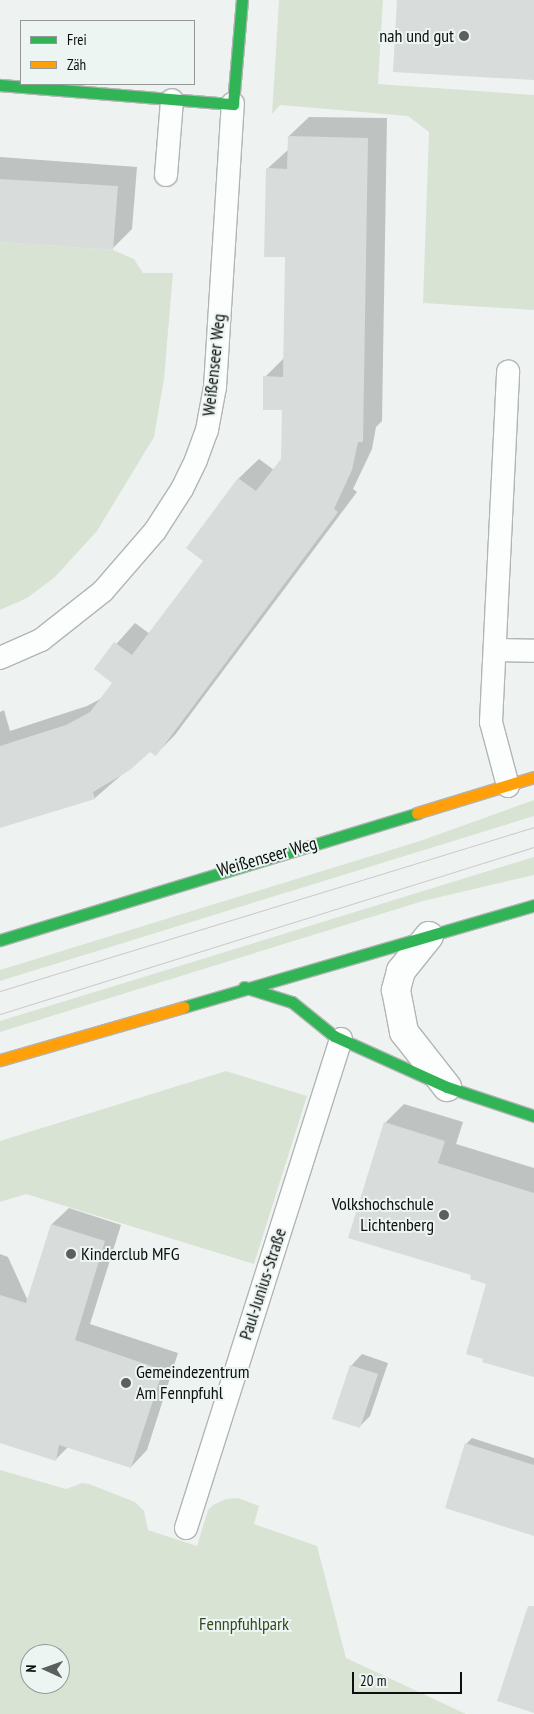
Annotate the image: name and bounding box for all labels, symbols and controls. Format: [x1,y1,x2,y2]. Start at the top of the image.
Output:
legend [20,20,195,85]
place label: nah und gut [379,25,454,47]
text: Frei [67,30,87,49]
marker: nah und gut [458,30,470,42]
text: Zäh [67,55,86,74]
street label: Weißenseer Weg [198,313,230,417]
street label: Weißenseer Weg [215,832,319,882]
place label: Volkshochschule Lichtenberg [332,1194,434,1236]
marker: Volkshochschule Lichtenberg [438,1209,450,1221]
street label: Paul-Junius-Straße [235,1225,291,1343]
place label: Kinderclub MFG [81,1243,180,1265]
marker: Kinderclub MFG [65,1248,77,1260]
place label: Gemeindezentrum Am Fennpfuhl [136,1362,249,1405]
marker: Gemeindezentrum Am Fennpfuhl [120,1377,132,1389]
park label: Fennpfuhlpark [199,1613,289,1635]
north arrow [20,1644,70,1694]
scale bar [354,1662,464,1694]
text: N [22,1664,40,1673]
text: 20 m [360,1671,386,1690]

